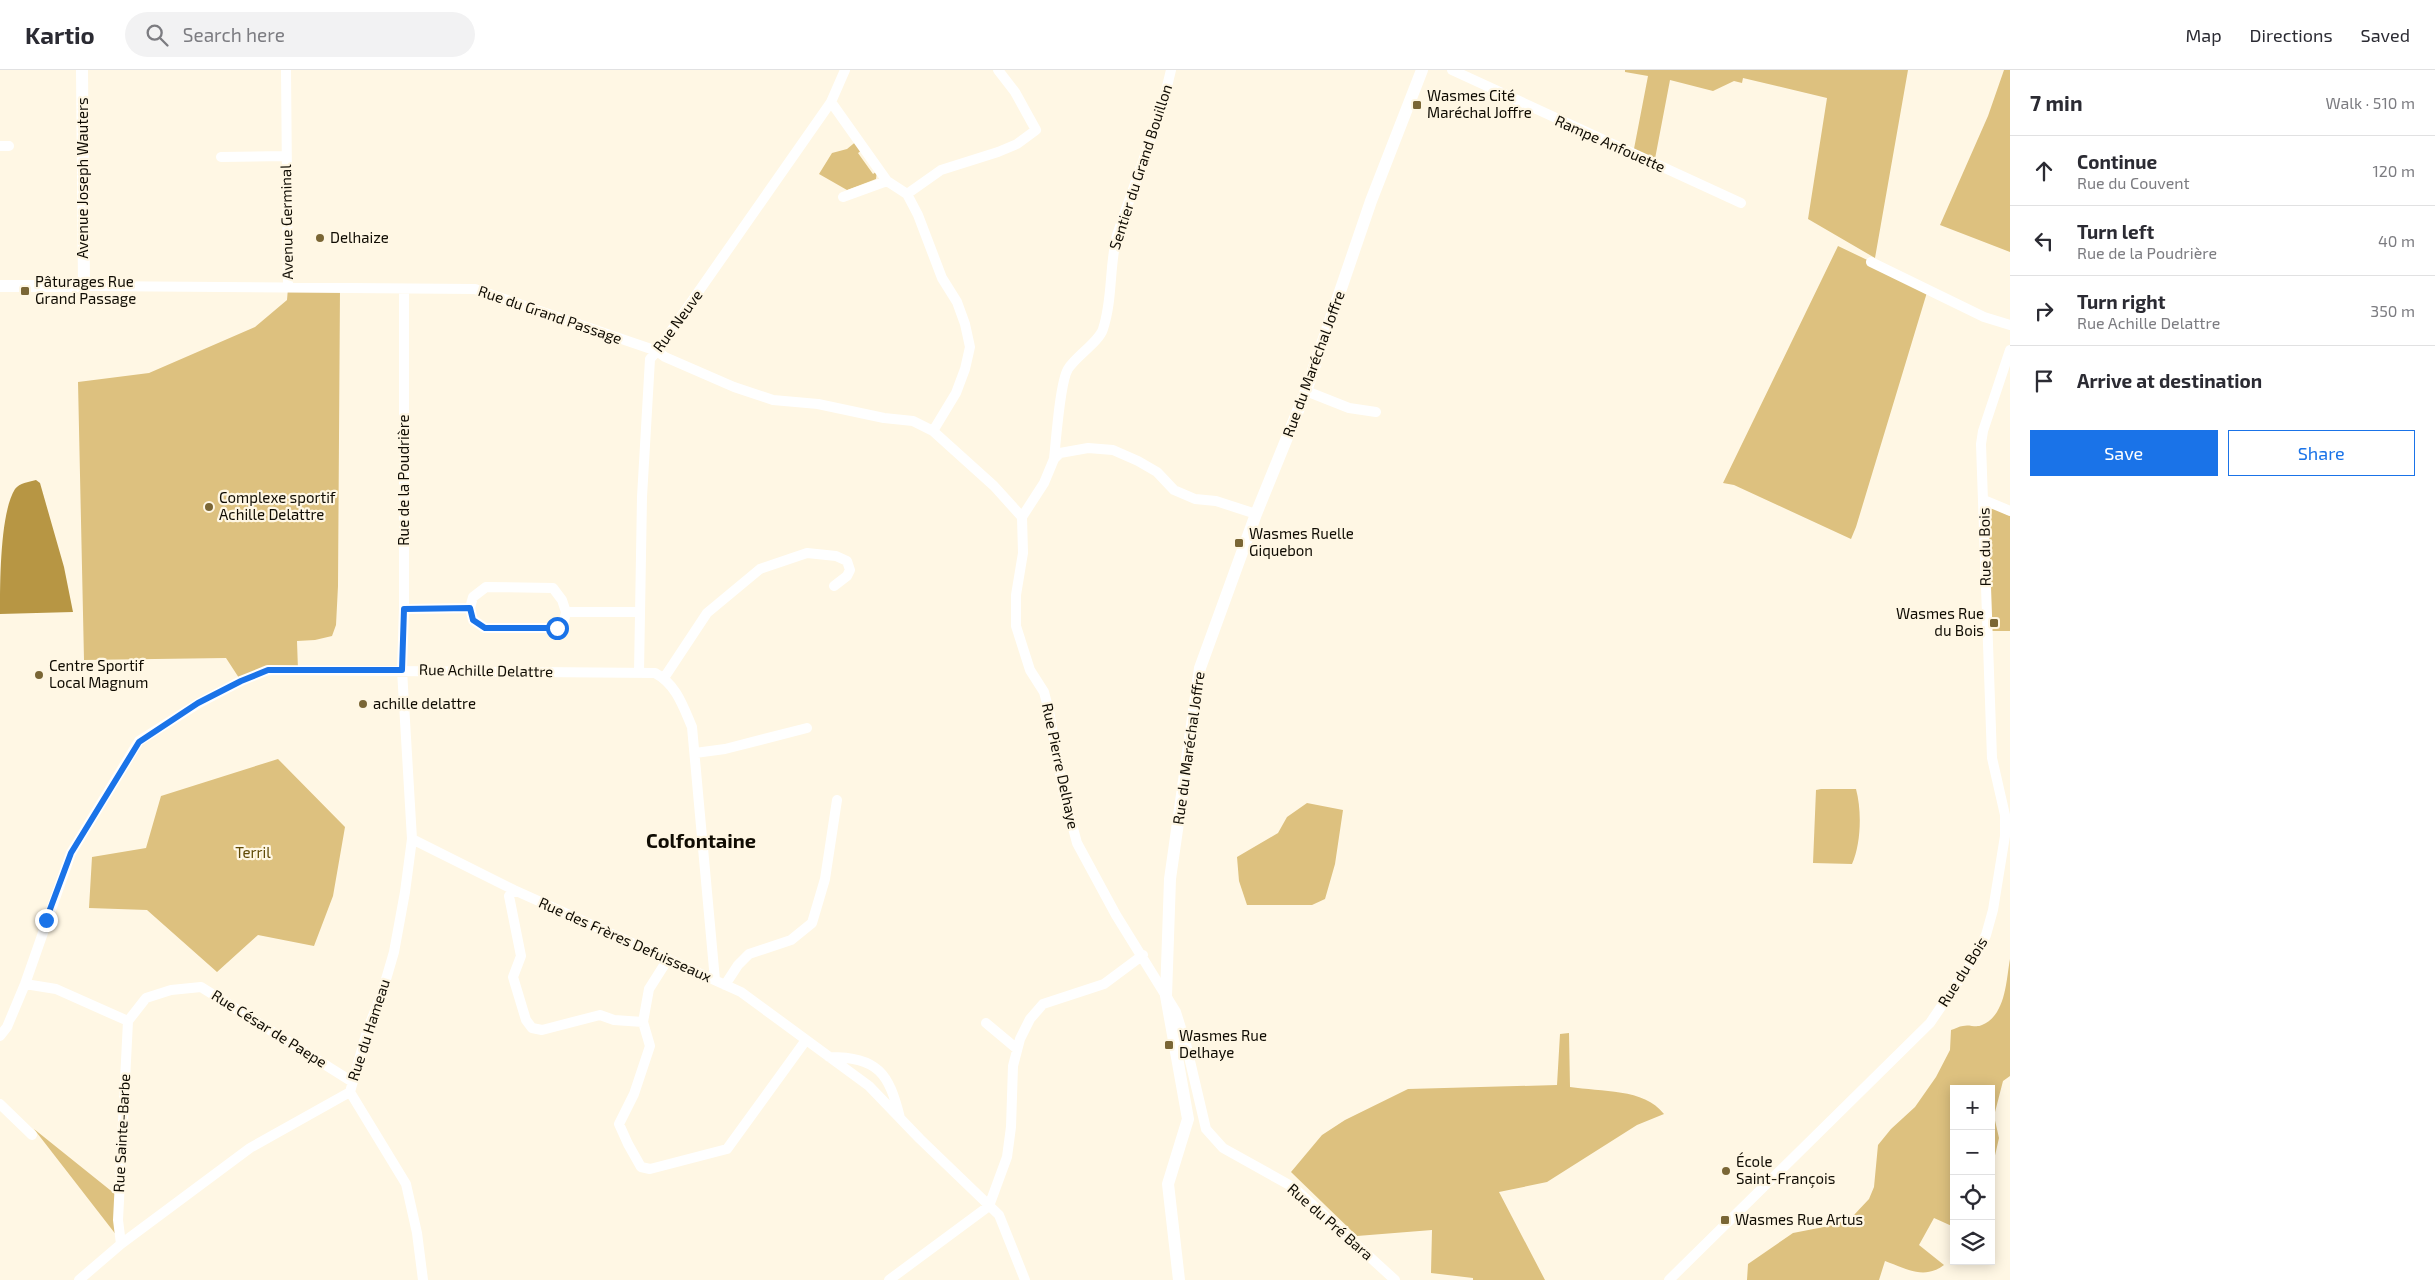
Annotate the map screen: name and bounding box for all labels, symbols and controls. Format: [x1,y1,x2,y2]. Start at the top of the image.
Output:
search box [125,12,475,57]
text: Kartio [25,20,95,49]
icon: search [143,21,171,49]
text: Search here [183,23,285,46]
text: Map [2185,24,2222,46]
text: Directions [2250,24,2333,46]
text: Saved [2361,24,2410,46]
street label: Sentier du Grand Bouillon [1105,82,1175,252]
place label: Wasmes Cité Maréchal Joffre [1427,86,1532,121]
text: 7 min [2030,90,2083,115]
text: Walk · 510 m [2325,93,2415,112]
street label: Avenue Joseph Wauters [73,97,91,259]
marker: Wasmes Cité Maréchal Joffre [1411,99,1423,111]
street label: Rampe Anfouette [1553,111,1668,175]
text: Continue [2077,150,2157,173]
icon: ahead [2030,157,2058,185]
text: 120 m [2372,161,2415,180]
street label: Avenue Germinal [276,164,296,280]
text: Rue du Couvent [2077,173,2190,192]
text: Turn left [2077,220,2154,243]
icon: left [2030,227,2058,255]
place label: Delhaize [330,228,389,246]
text: 40 m [2378,231,2415,250]
marker: Delhaize [314,232,326,244]
text: Rue de la Poudrière [2077,243,2217,262]
place label: Pâturages Rue Grand Passage [35,272,136,307]
street label: Rue du Grand Passage [476,281,625,347]
marker: Pâturages Rue Grand Passage [19,285,31,297]
street label: Rue Neuve [649,286,706,355]
street label: Rue du Maréchal Joffre [1278,288,1348,439]
text: Turn right [2077,290,2165,313]
icon: right [2030,297,2058,325]
text: 350 m [2370,301,2415,320]
text: Rue Achille Delattre [2077,313,2220,332]
icon: arrive [2030,367,2058,395]
text: Arrive at destination [2077,369,2262,392]
street label: Rue de la Poudrière [394,414,412,546]
button: Save [2030,430,2218,476]
button: Share [2228,430,2415,476]
place label: Complexe sportif Achille Delattre [219,488,336,523]
marker: Complexe sportif Achille Delattre [203,501,215,513]
street label: Rue du Bois [1974,507,1994,587]
place label: Wasmes Ruelle Giquebon [1249,524,1354,559]
marker: Wasmes Ruelle Giquebon [1233,537,1245,549]
place label: Wasmes Rue du Bois [1896,604,1984,639]
route start [546,617,569,640]
marker: Wasmes Rue du Bois [1988,617,2000,629]
place label: Centre Sportif Local Magnum [49,656,148,691]
street label: Rue Achille Delattre [419,660,553,680]
marker: Centre Sportif Local Magnum [33,669,45,681]
street label: Rue du Maréchal Joffre [1168,670,1208,826]
place label: achille delattre [373,694,476,712]
marker: achille delattre [357,698,369,710]
street label: Rue Pierre Delhaye [1039,701,1083,830]
district label: Colfontaine [646,828,756,852]
park label: Terril [235,843,271,861]
street label: Rue des Frères Defuisseaux [536,893,715,985]
route end [35,909,58,932]
street label: Rue du Bois [1934,933,1991,1010]
street label: Rue du Hameau [343,977,393,1083]
street label: Rue César de Paepe [209,985,331,1071]
place label: Wasmes Rue Delhaye [1179,1026,1267,1061]
marker: Wasmes Rue Delhaye [1163,1039,1175,1051]
street label: Rue Sainte-Barbe [109,1073,133,1193]
map controls [1950,1085,1995,1265]
button: + [1950,1085,1995,1130]
button: − [1950,1130,1995,1175]
place label: École Saint-François [1736,1152,1835,1188]
marker: École Saint-François [1720,1165,1732,1177]
button: locate [1950,1175,1995,1220]
street label: Rue du Pré Bara [1284,1179,1377,1263]
place label: Wasmes Rue Artus [1735,1210,1863,1228]
marker: Wasmes Rue Artus [1719,1214,1731,1226]
button: layers [1950,1220,1995,1265]

